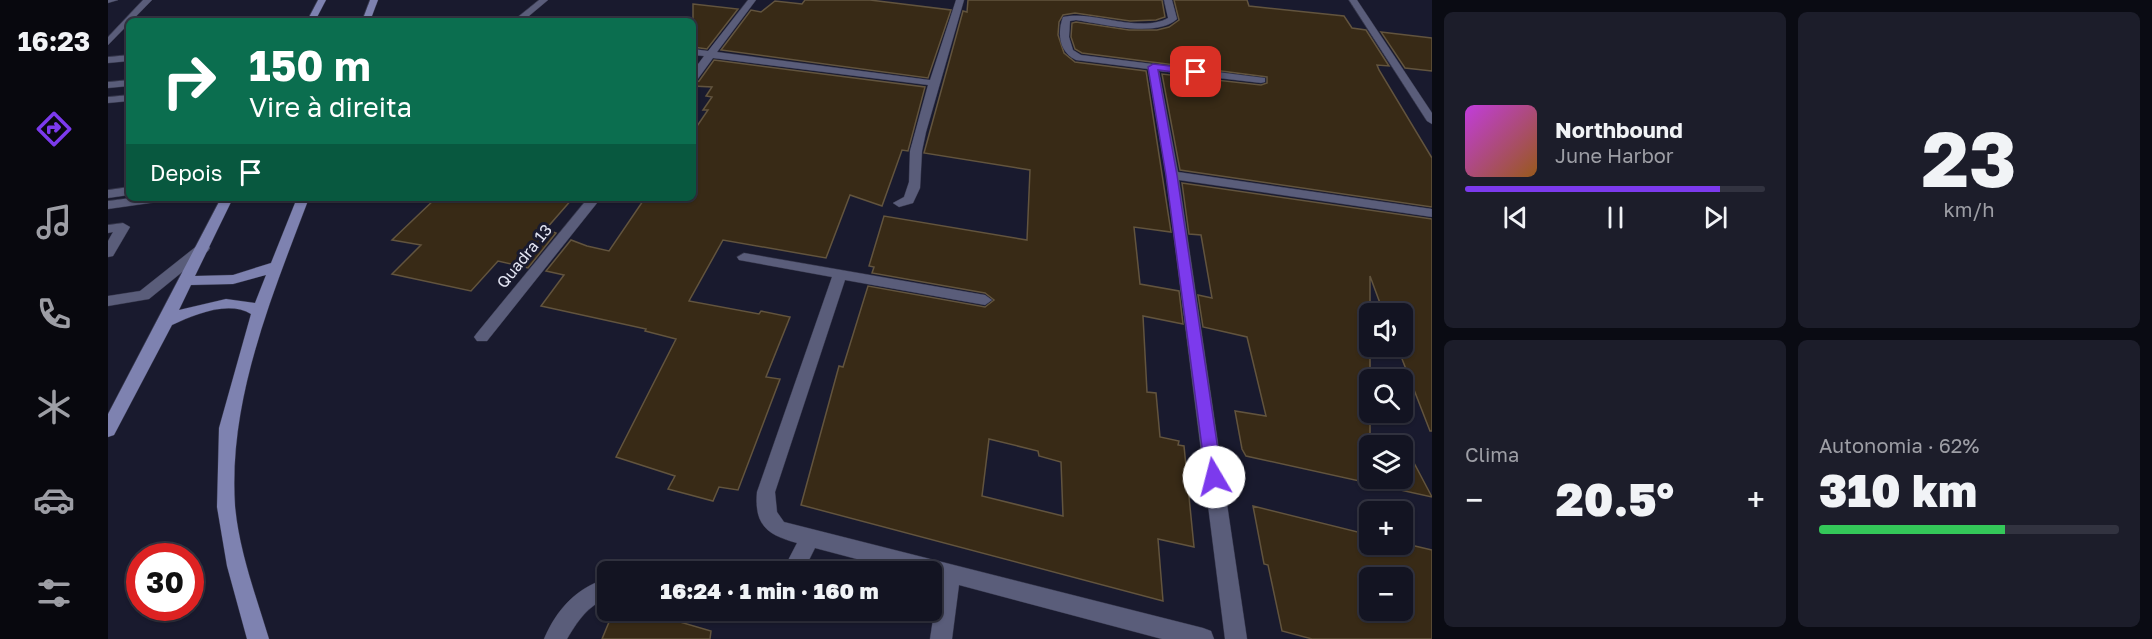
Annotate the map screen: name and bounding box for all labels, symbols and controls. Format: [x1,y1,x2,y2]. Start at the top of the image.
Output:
text: 16:23 [18,25,90,57]
text: 150 m [249,40,371,90]
icon: right [150,42,228,120]
pin [1170,46,1221,97]
icon: arrive [1179,55,1212,88]
text: Vire à direita [249,91,412,123]
icon: directions [33,108,75,150]
text: 23 [1921,111,2017,204]
text: Northbound [1555,116,1683,143]
text: June Harbor [1555,143,1674,167]
icon: arrive [234,156,267,189]
text: Depois [150,159,222,186]
text: km/h [1944,197,1994,221]
icon: music [33,201,75,243]
icon: previous [1499,201,1532,234]
icon: pause [1599,201,1632,234]
icon: next [1699,201,1732,234]
street label: Quadra 13 [492,220,556,292]
icon: phone [33,293,75,335]
map controls [1359,303,1413,621]
button: sound [1359,303,1413,357]
button: search [1359,369,1413,423]
icon: climate [33,386,75,428]
text: Autonomia · 62% [1819,433,1979,457]
button: layers [1359,435,1413,489]
text: Clima [1465,442,1519,466]
position arrow [1182,445,1246,509]
text: 310 km [1819,463,1977,517]
text: 20.5° [1556,472,1674,526]
icon: car [33,479,75,521]
text: − [1465,480,1483,519]
text: + [1747,480,1765,519]
button: + [1359,501,1413,555]
speed limit sign: 30 [126,543,204,621]
button: − [1359,567,1413,621]
icon: filters [33,572,75,614]
text: 16:24 · 1 min · 160 m [660,577,879,604]

